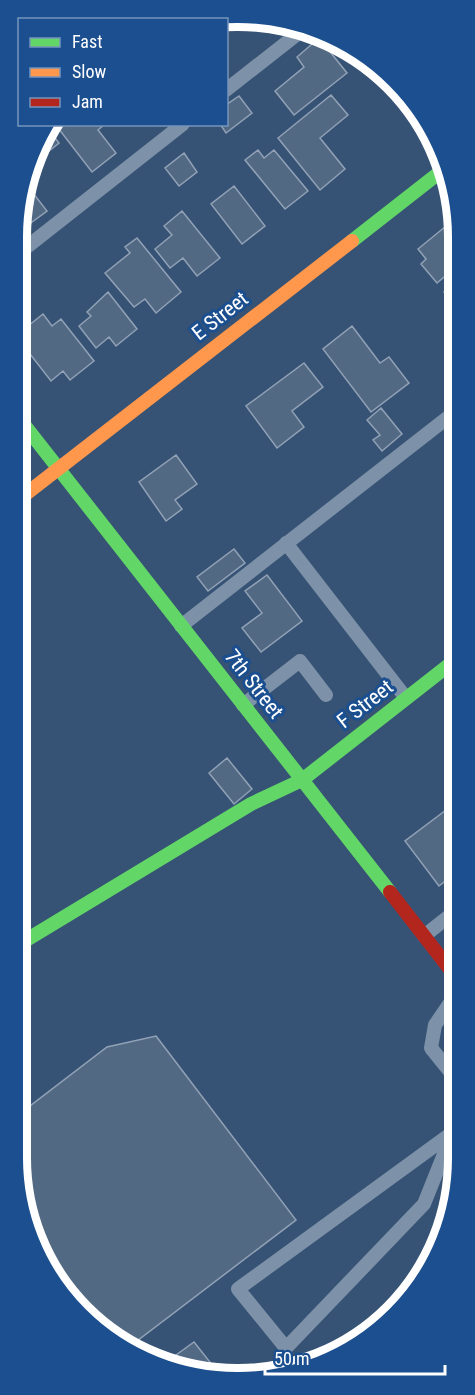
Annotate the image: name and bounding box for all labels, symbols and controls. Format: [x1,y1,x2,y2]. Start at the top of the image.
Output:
legend [18,18,228,126]
text: Fast [72,31,103,52]
text: Slow [72,61,107,82]
text: Jam [72,91,103,112]
street label: E Street [187,287,253,345]
street label: 7th Street [220,645,288,723]
street label: F Street [332,675,398,733]
scale bar [265,1338,445,1376]
text: 50 m [274,1348,309,1369]

